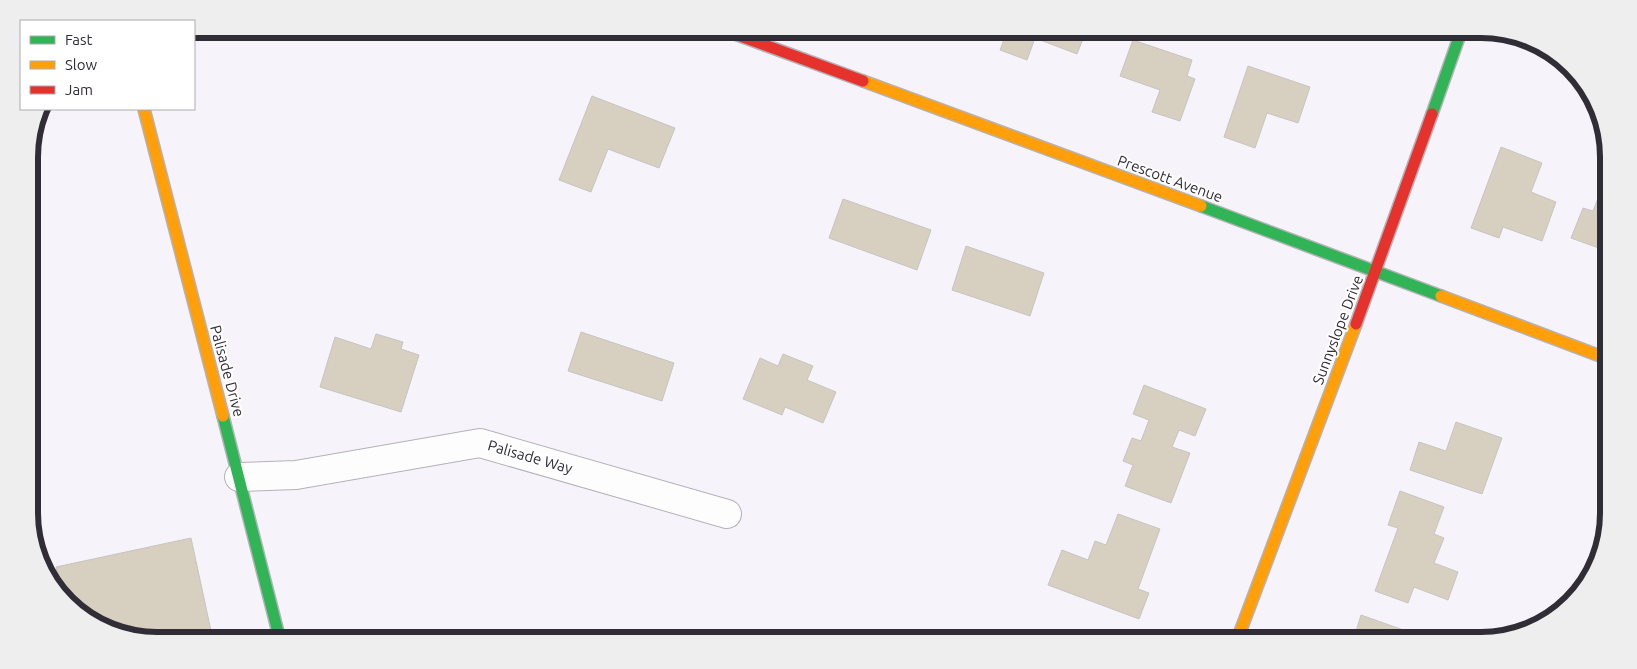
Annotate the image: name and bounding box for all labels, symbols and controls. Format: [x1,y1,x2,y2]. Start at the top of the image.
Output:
legend [20,20,195,110]
text: Fast [65,31,93,48]
text: Slow [65,56,98,73]
text: Jam [65,81,93,98]
street label: Prescott Avenue [1115,152,1225,205]
street label: Sunnyslope Drive [1309,273,1366,387]
street label: Palisade Drive [207,323,248,419]
street label: Palisade Way [486,436,574,477]

